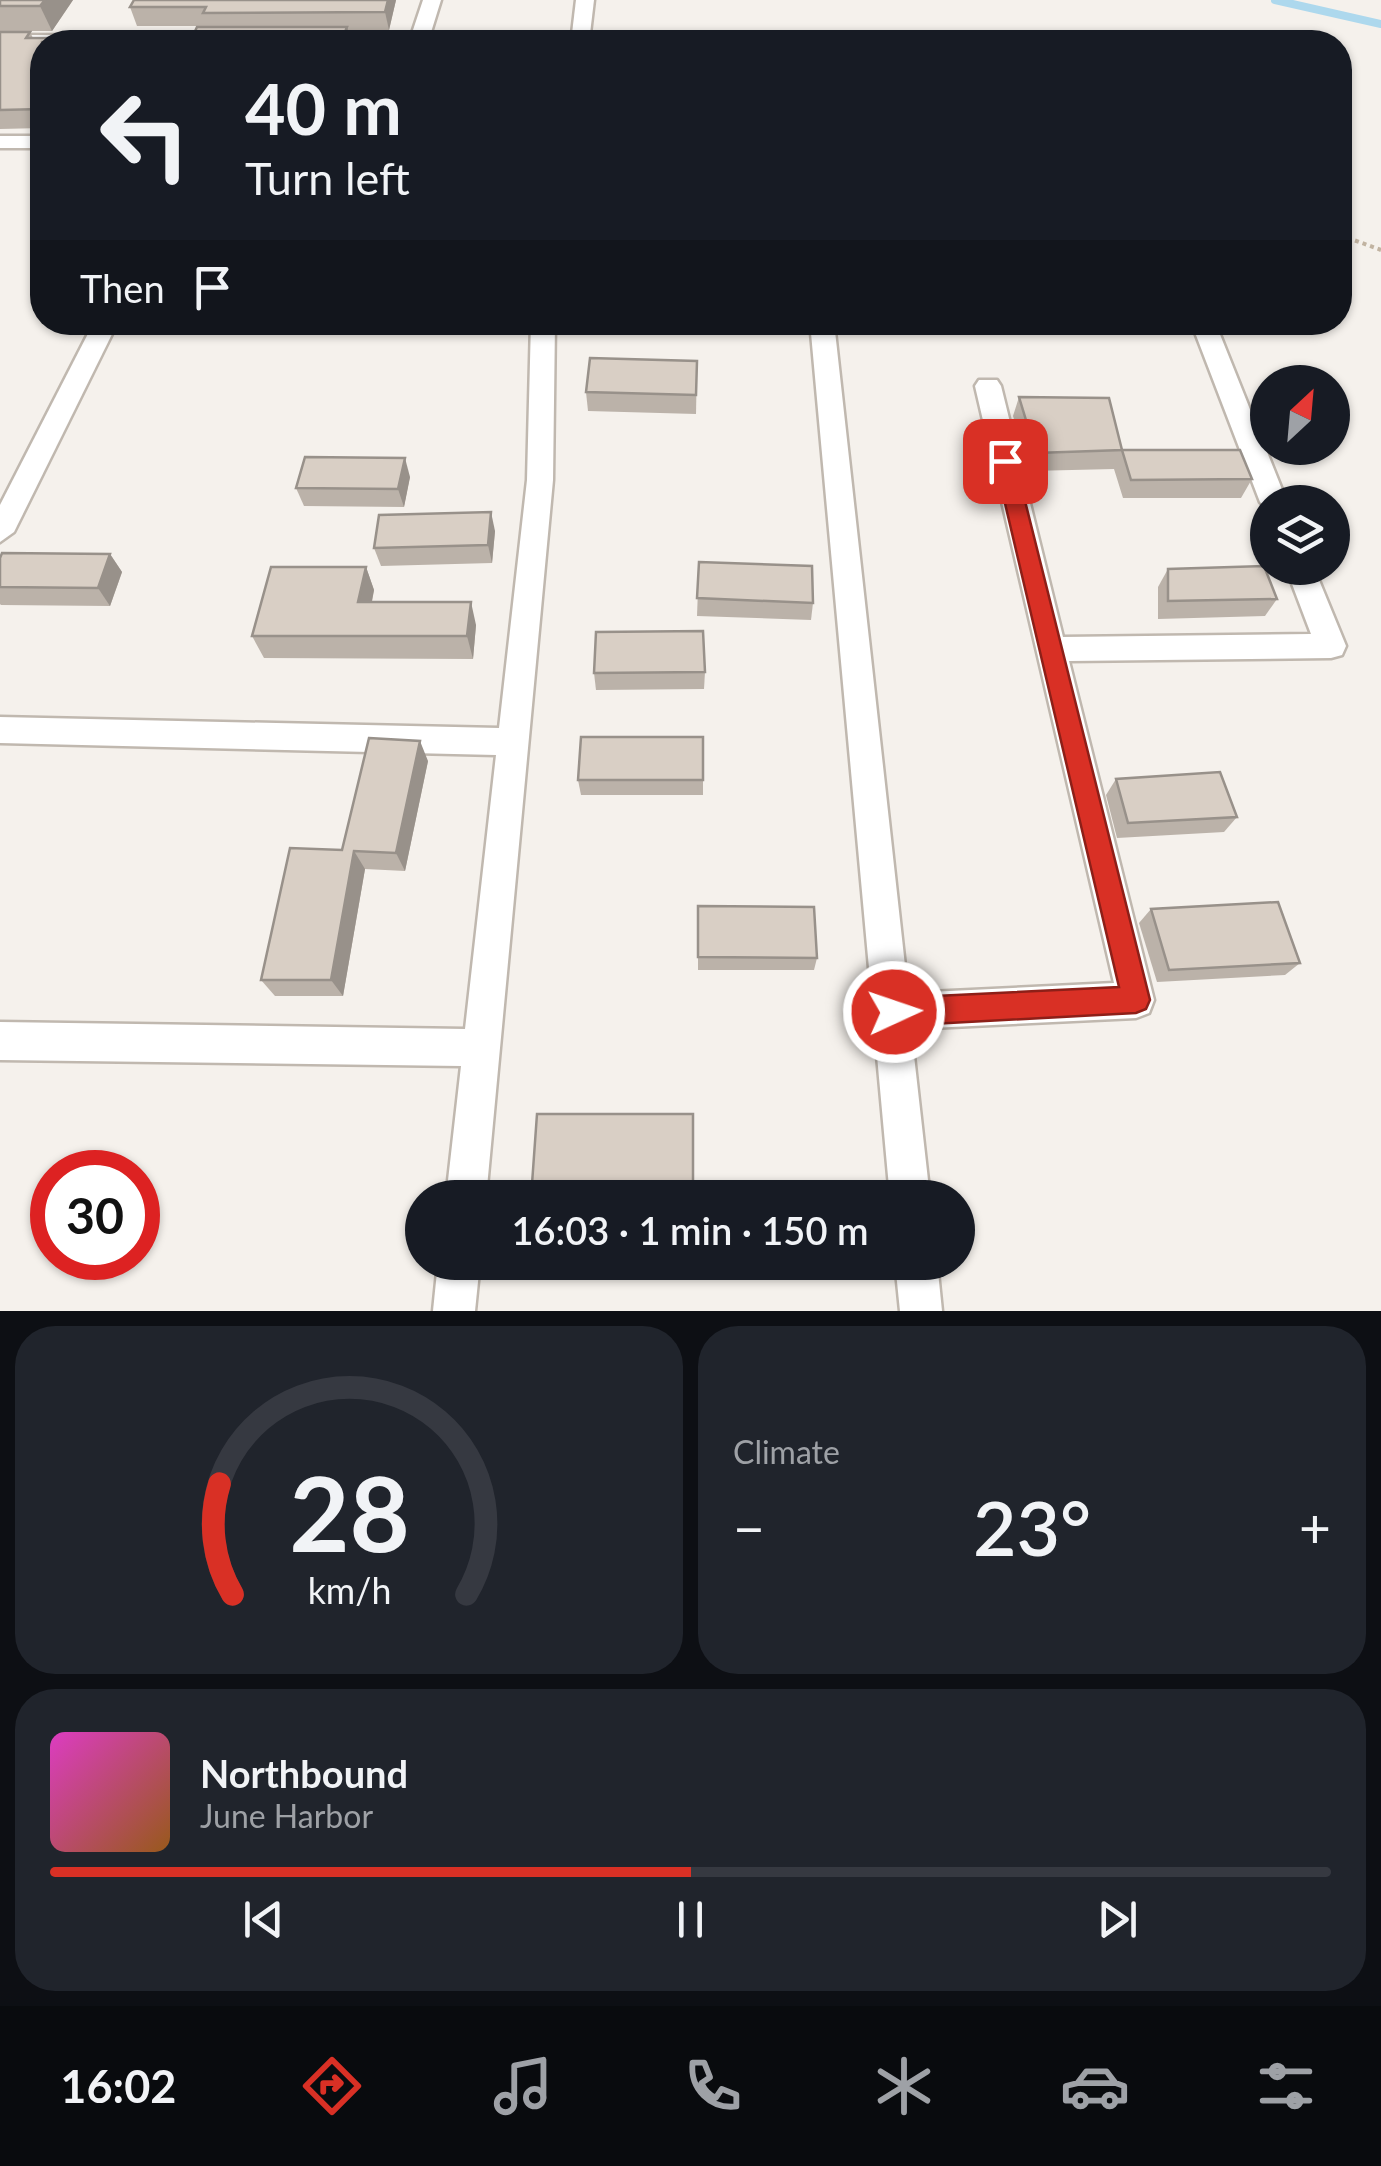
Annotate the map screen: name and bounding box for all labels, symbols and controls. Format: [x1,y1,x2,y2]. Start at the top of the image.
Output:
text: 40 m [245,66,402,150]
icon: left [80,70,210,200]
text: Turn left [245,151,410,205]
icon: arrive [185,260,240,315]
text: Then [80,265,165,311]
north arrow [1250,365,1350,465]
map controls [1250,365,1350,585]
pin [963,419,1048,504]
icon: arrive [978,434,1033,489]
button: layers [1250,485,1350,585]
position arrow [842,960,946,1064]
speed limit sign: 30 [30,1150,160,1280]
text: 16:03 · 1 min · 150 m [512,1207,868,1253]
text: Climate [733,1432,840,1471]
text: 28 [289,1449,409,1574]
text: 23° [973,1482,1091,1572]
text: − [733,1494,765,1560]
text: + [1299,1494,1331,1560]
text: km/h [307,1569,391,1612]
text: Northbound [200,1750,408,1796]
text: June Harbor [200,1796,373,1835]
icon: previous [236,1892,291,1947]
icon: pause [663,1892,718,1947]
icon: next [1090,1892,1145,1947]
icon: directions [297,2051,367,2121]
icon: music [488,2051,558,2121]
icon: phone [678,2051,748,2121]
icon: climate [869,2051,939,2121]
icon: car [1060,2051,1130,2121]
icon: filters [1251,2051,1321,2121]
text: 16:02 [60,2059,176,2113]

